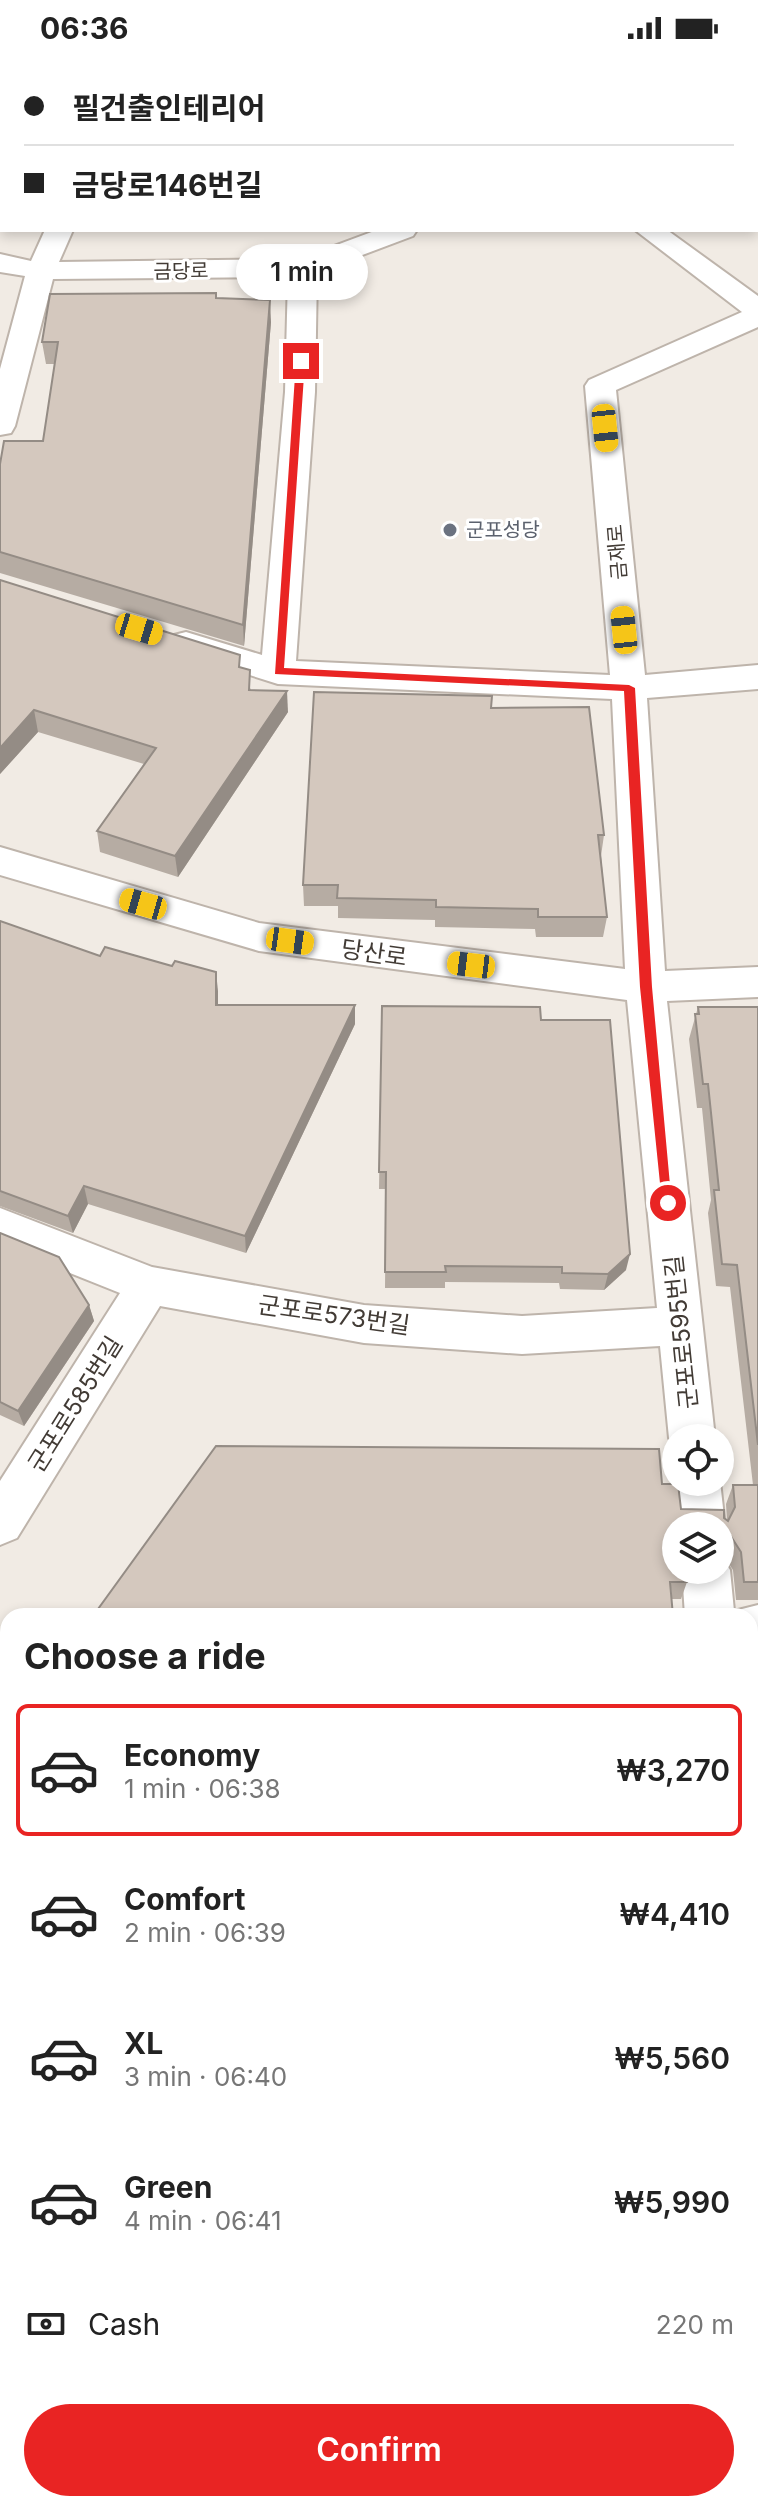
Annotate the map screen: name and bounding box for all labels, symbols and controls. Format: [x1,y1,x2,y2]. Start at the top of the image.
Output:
text: 06:36 [40,10,129,46]
text: 필건출인테리어 [72,90,265,126]
text: 금당로146번길 [72,167,263,203]
callout: 1 min [235,245,367,301]
text: 1 min [270,256,334,287]
street label: 금당로 [153,259,209,283]
route end [283,343,319,379]
car [591,403,619,453]
place label: 군포성당 [466,518,540,542]
marker: 군포성당 [441,521,459,539]
street label: 금재로 [603,523,631,581]
car [610,605,638,655]
car [113,611,165,647]
car [117,886,169,922]
car [265,926,315,956]
street label: 당산로 [339,934,409,972]
car [446,950,496,980]
route start [650,1185,686,1221]
street label: 군포로595번길 [659,1254,703,1410]
street label: 군포로573번길 [256,1290,412,1340]
street label: 군포로585번길 [22,1331,128,1477]
map controls [662,1424,734,1584]
button: locate [662,1424,734,1496]
button: layers [662,1512,734,1584]
text: Choose a ride [24,1634,266,1678]
icon: car [28,1734,100,1806]
text: Economy [124,1737,260,1773]
text: ₩3,270 [616,1752,730,1788]
text: 1 min · 06:38 [124,1773,281,1804]
icon: car [28,1878,100,1950]
text: Comfort [124,1881,245,1917]
text: ₩4,410 [620,1896,730,1932]
text: 2 min · 06:39 [124,1917,286,1948]
icon: car [28,2022,100,2094]
text: XL [124,2025,163,2061]
text: ₩5,560 [614,2040,730,2076]
text: 3 min · 06:40 [124,2061,287,2092]
icon: car [28,2166,100,2238]
text: Green [124,2169,212,2205]
text: ₩5,990 [614,2184,730,2220]
text: 4 min · 06:41 [124,2205,282,2236]
icon: cash [24,2302,68,2346]
text: Cash [88,2306,160,2342]
text: 220 m [656,2309,734,2340]
button: Confirm [24,2404,734,2496]

